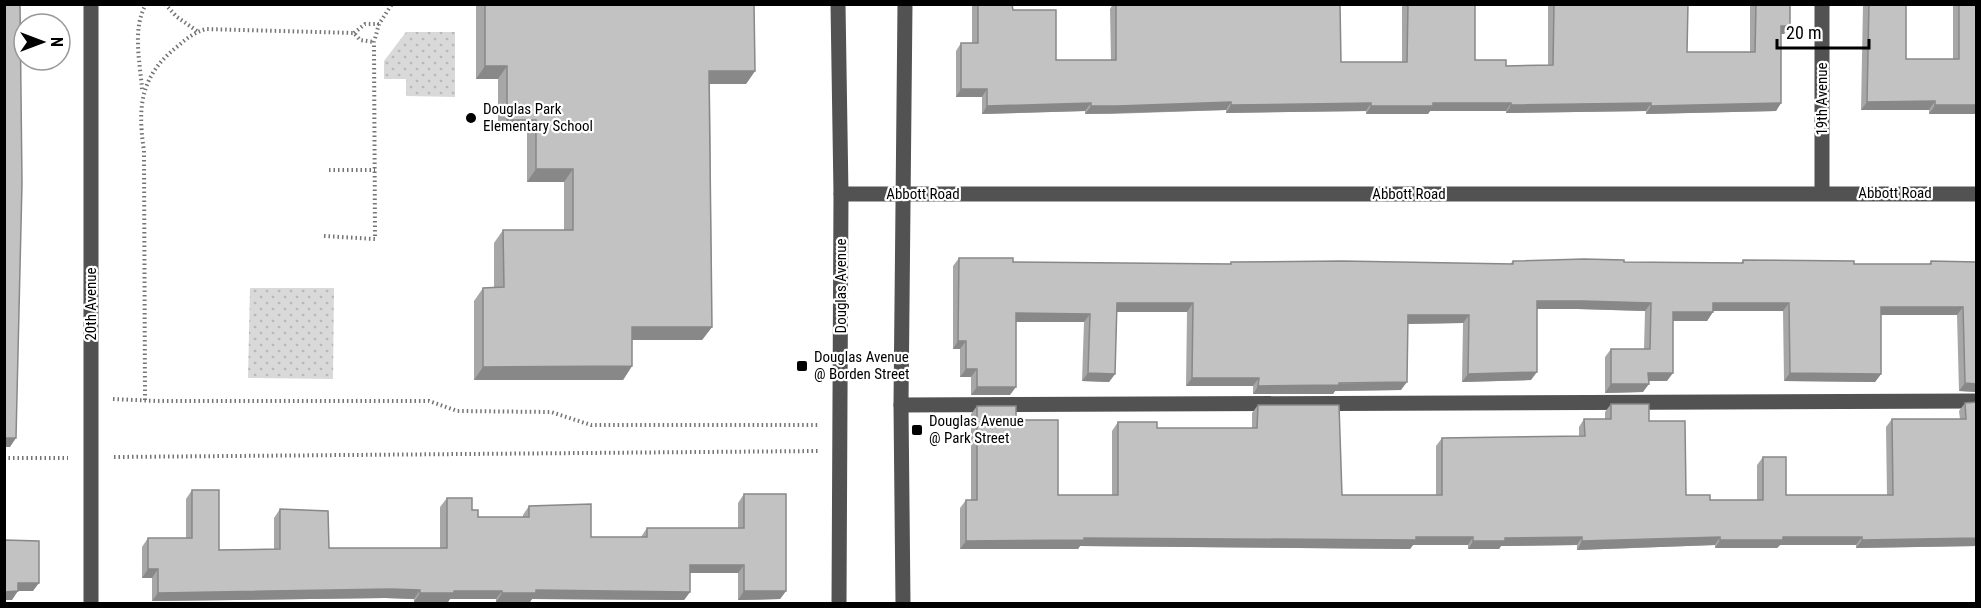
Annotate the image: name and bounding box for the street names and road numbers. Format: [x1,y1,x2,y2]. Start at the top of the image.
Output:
street label: 19th Avenue [1813,62,1831,136]
street label: Abbott Road [1858,184,1932,202]
street label: Abbott Road [886,185,960,203]
street label: Abbott Road [1372,185,1446,203]
street label: Douglas Avenue [832,239,850,333]
street label: 20th Avenue [82,267,100,341]

